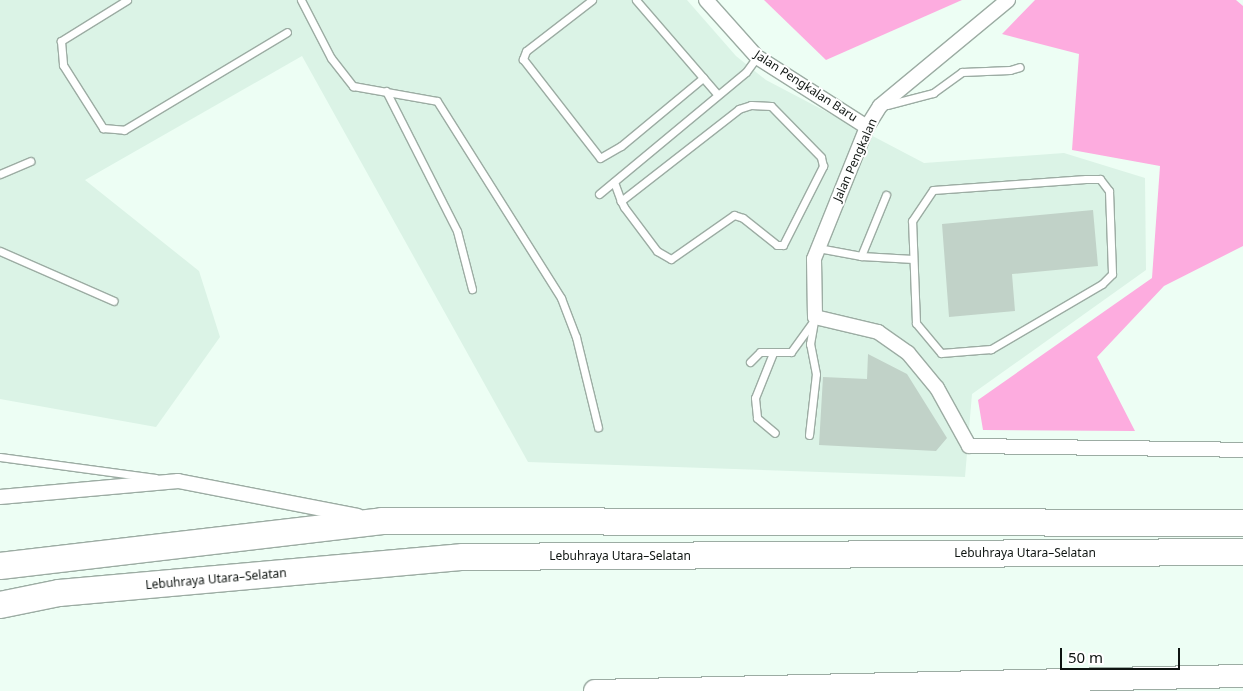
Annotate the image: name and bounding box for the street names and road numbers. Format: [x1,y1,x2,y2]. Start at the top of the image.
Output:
street label: Jalan Pengkalan Baru [752,47,860,125]
street label: Jalan Pengkalan [830,116,880,204]
street label: Lebuhraya Utara–Selatan [954,546,1096,560]
street label: Lebuhraya Utara–Selatan [549,549,691,563]
street label: Lebuhraya Utara–Selatan [145,566,287,592]

